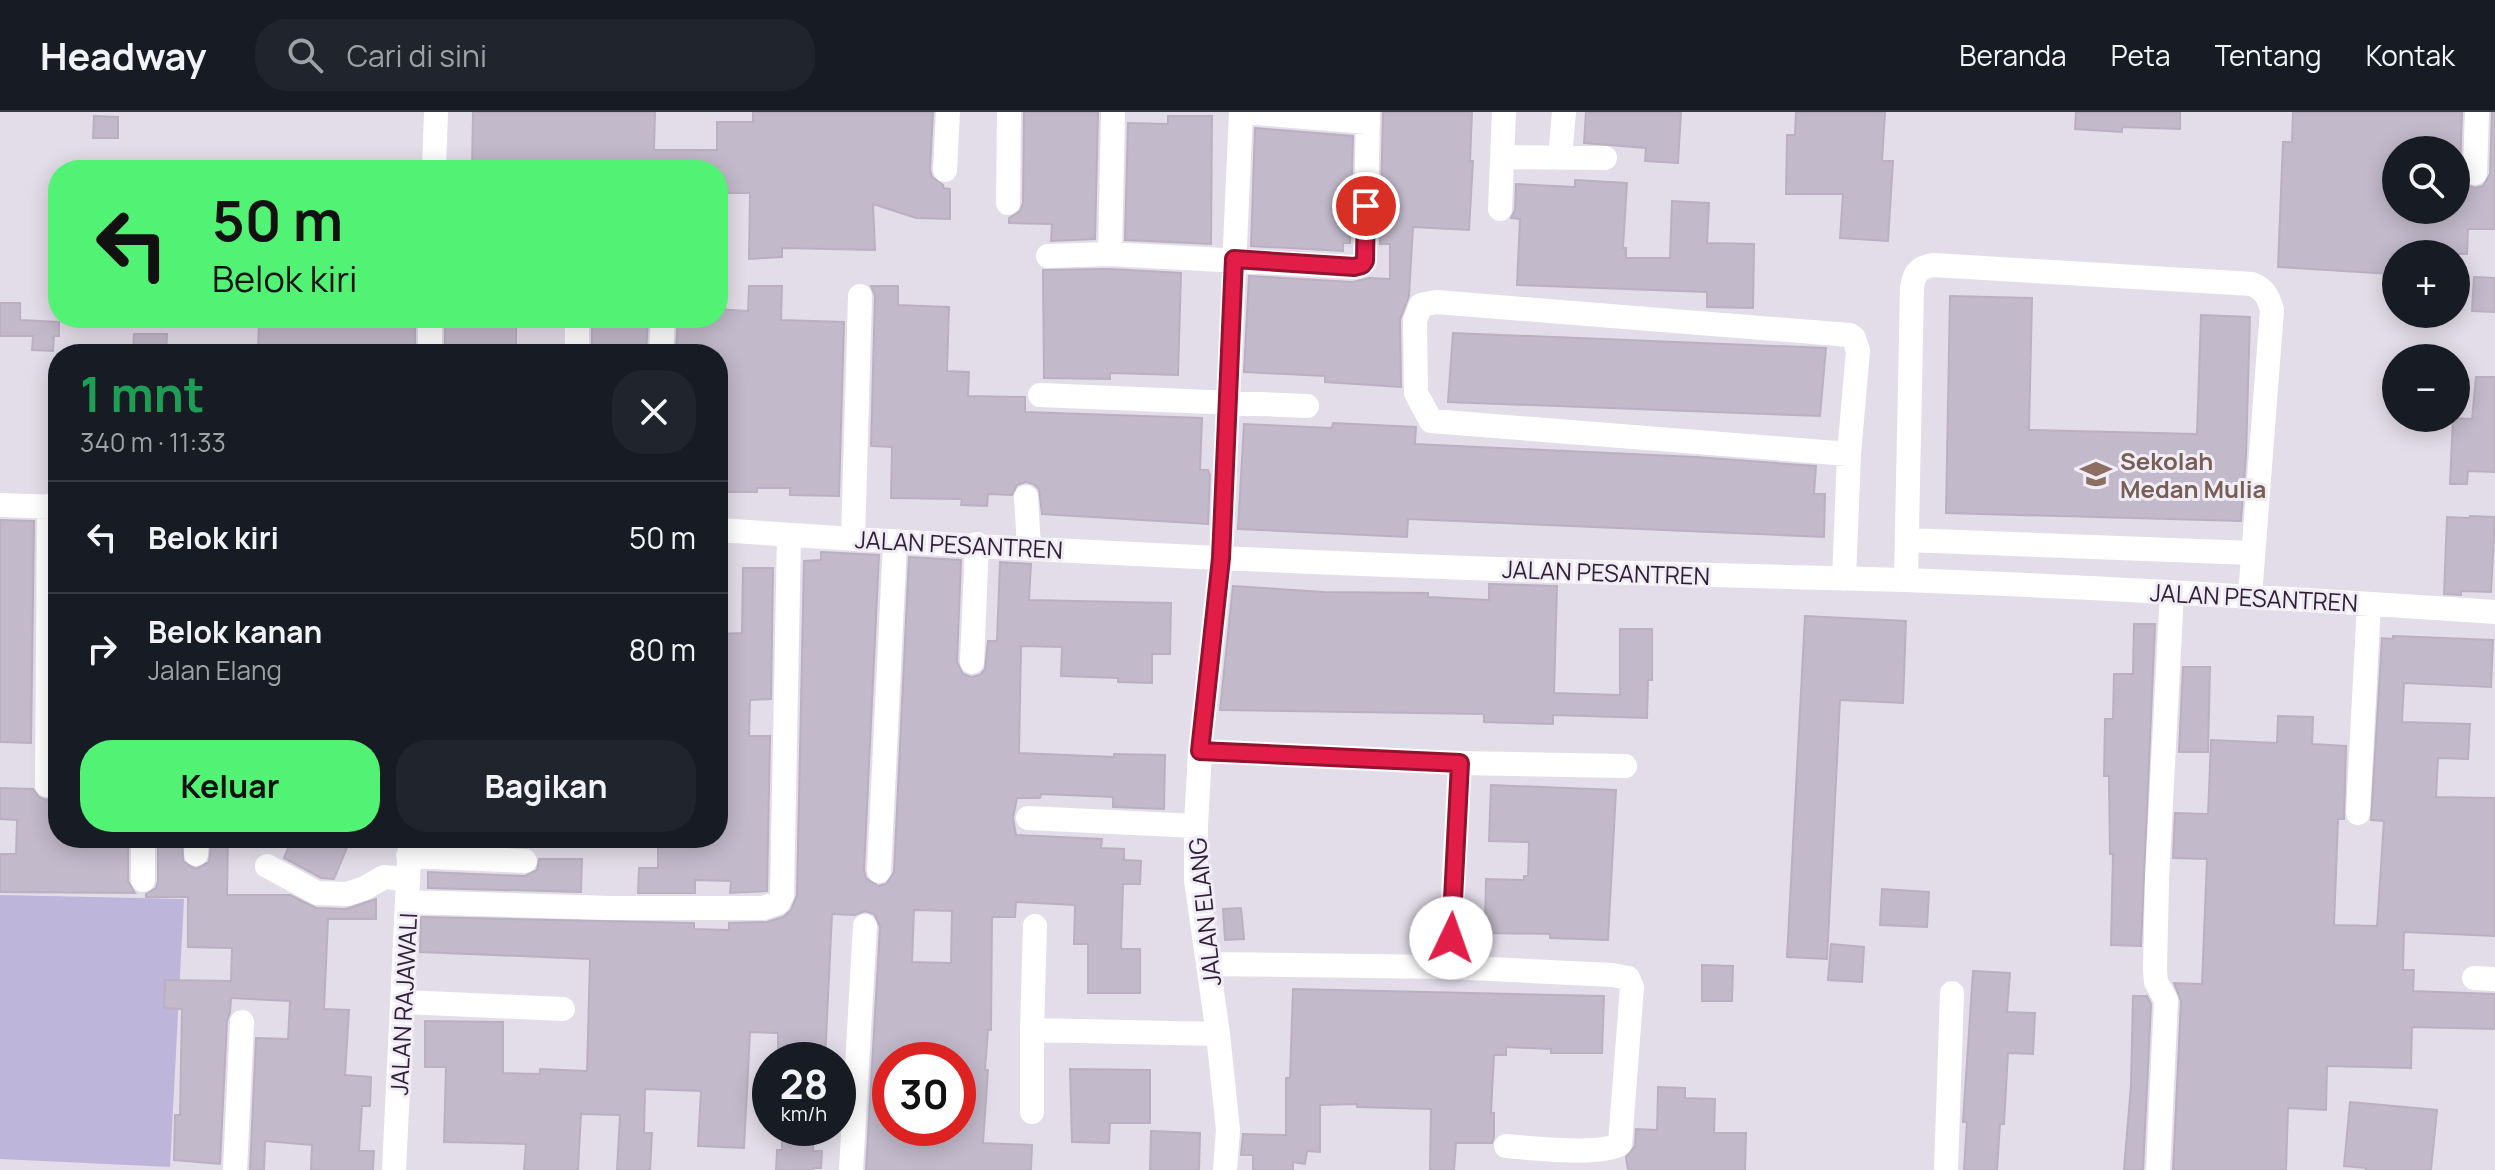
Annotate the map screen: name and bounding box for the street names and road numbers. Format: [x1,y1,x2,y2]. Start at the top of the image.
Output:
street label: JALAN PESANTREN [854,522,1064,566]
street label: JALAN PESANTREN [1501,552,1711,592]
street label: JALAN PESANTREN [2149,575,2359,619]
street label: JALAN ELANG [1180,836,1228,988]
street label: JALAN RAJAWALI [382,912,424,1096]

